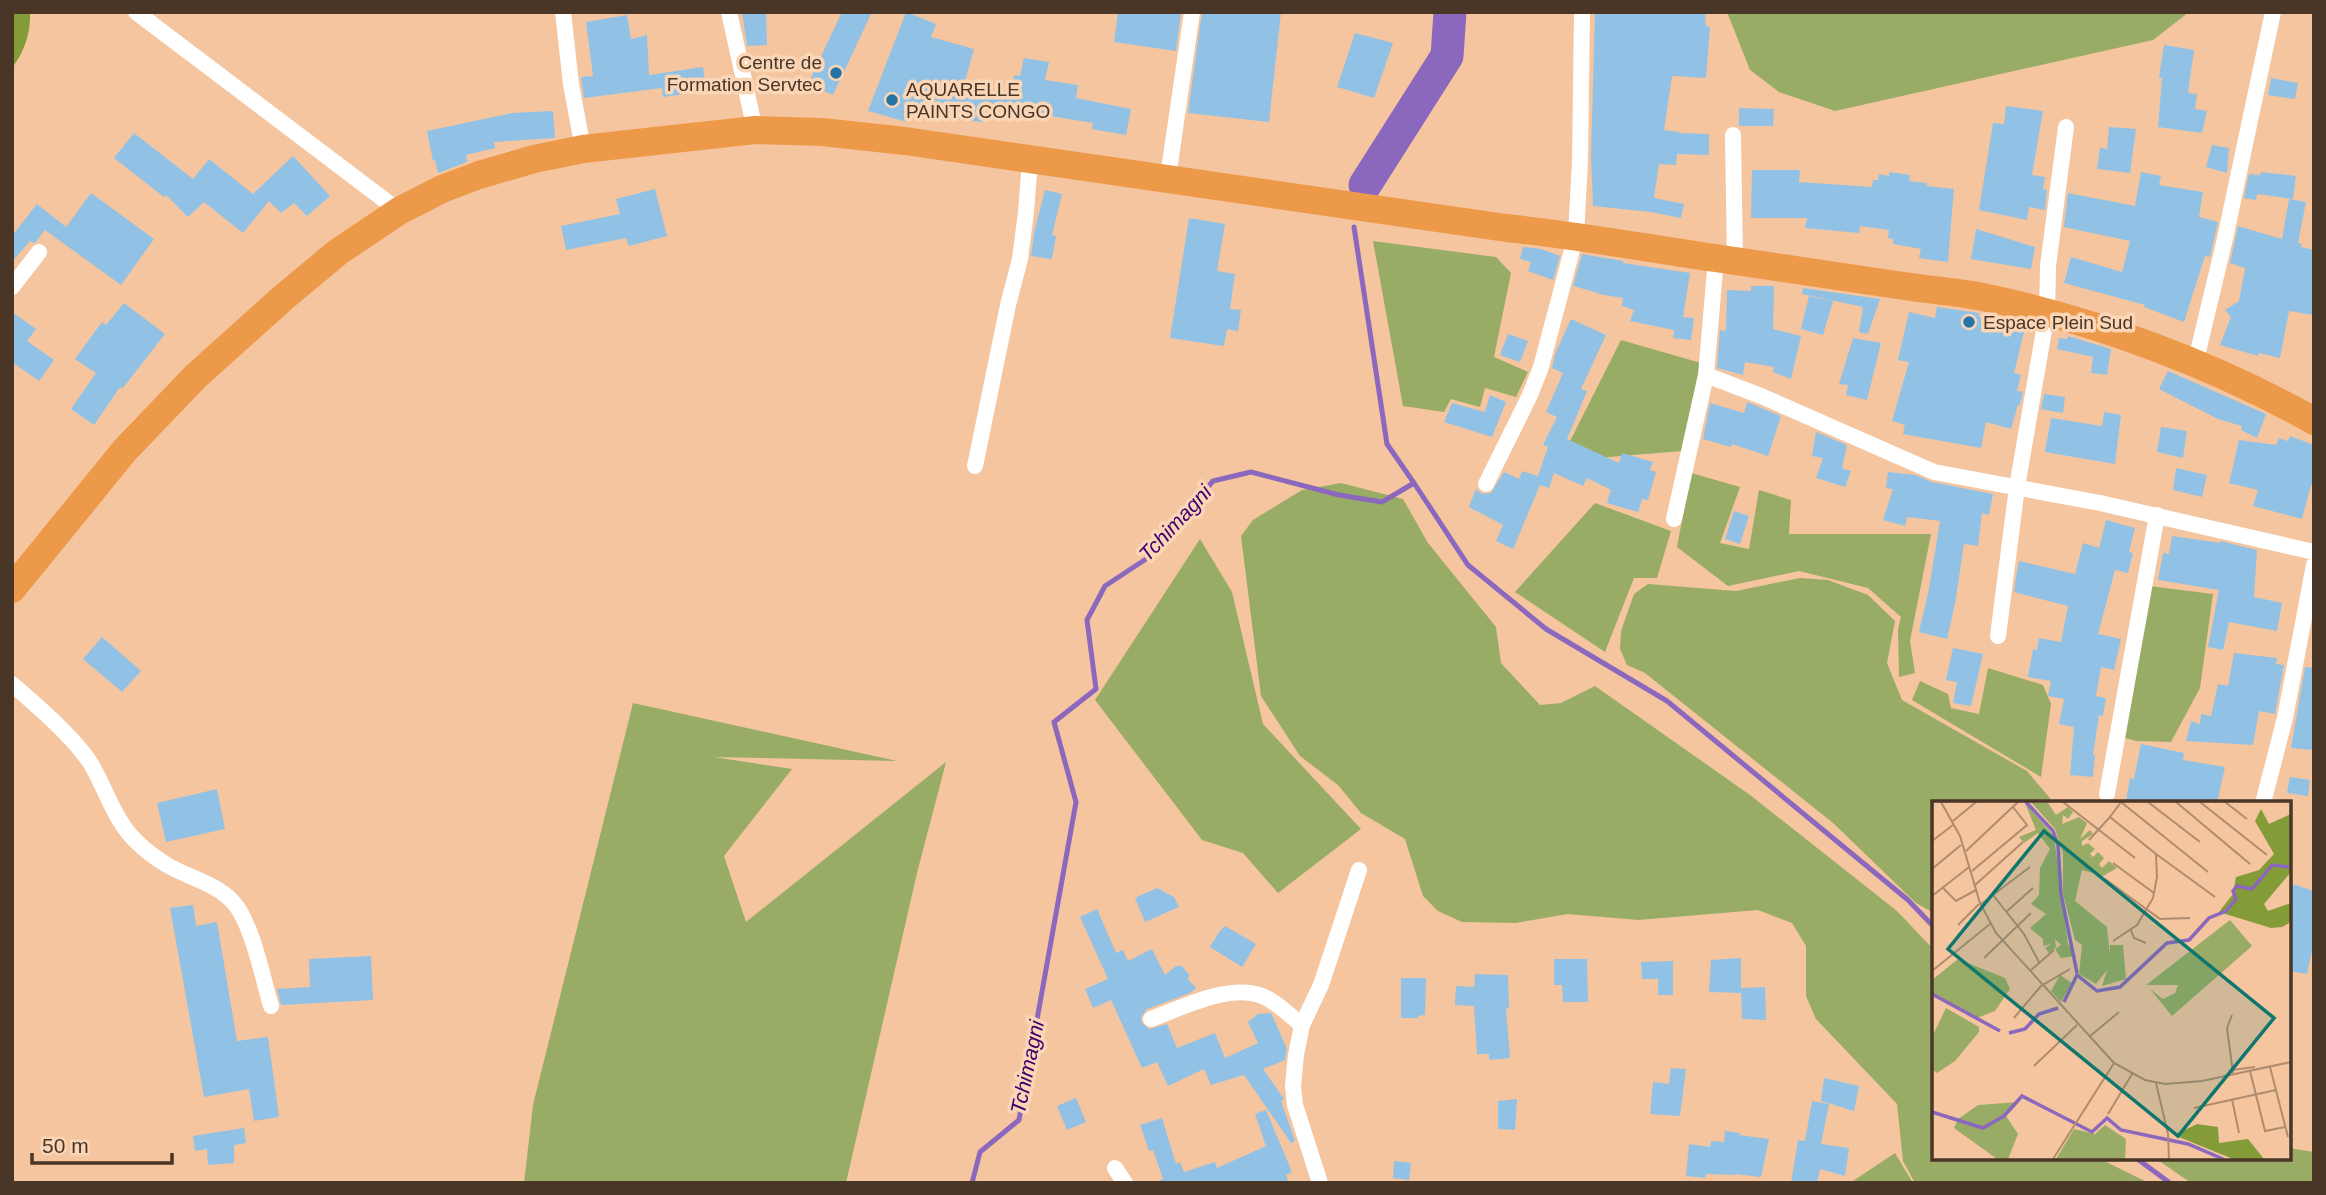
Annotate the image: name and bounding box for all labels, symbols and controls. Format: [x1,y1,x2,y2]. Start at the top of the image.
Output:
place label: Centre de Formation Servtec [667,52,822,95]
marker: Centre de Formation Servtec [828,65,844,81]
place label: AQUARELLE PAINTS CONGO [906,79,1050,122]
marker: AQUARELLE PAINTS CONGO [884,92,900,108]
place label: Espace Plein Sud [1983,312,2133,333]
marker: Espace Plein Sud [1961,314,1977,330]
water label: Tchimagni [1134,479,1217,566]
inset map [1932,801,2291,1160]
water label: Tchimagni [1006,1017,1048,1116]
scale bar [32,1122,172,1166]
text: 50 m [42,1134,89,1157]

